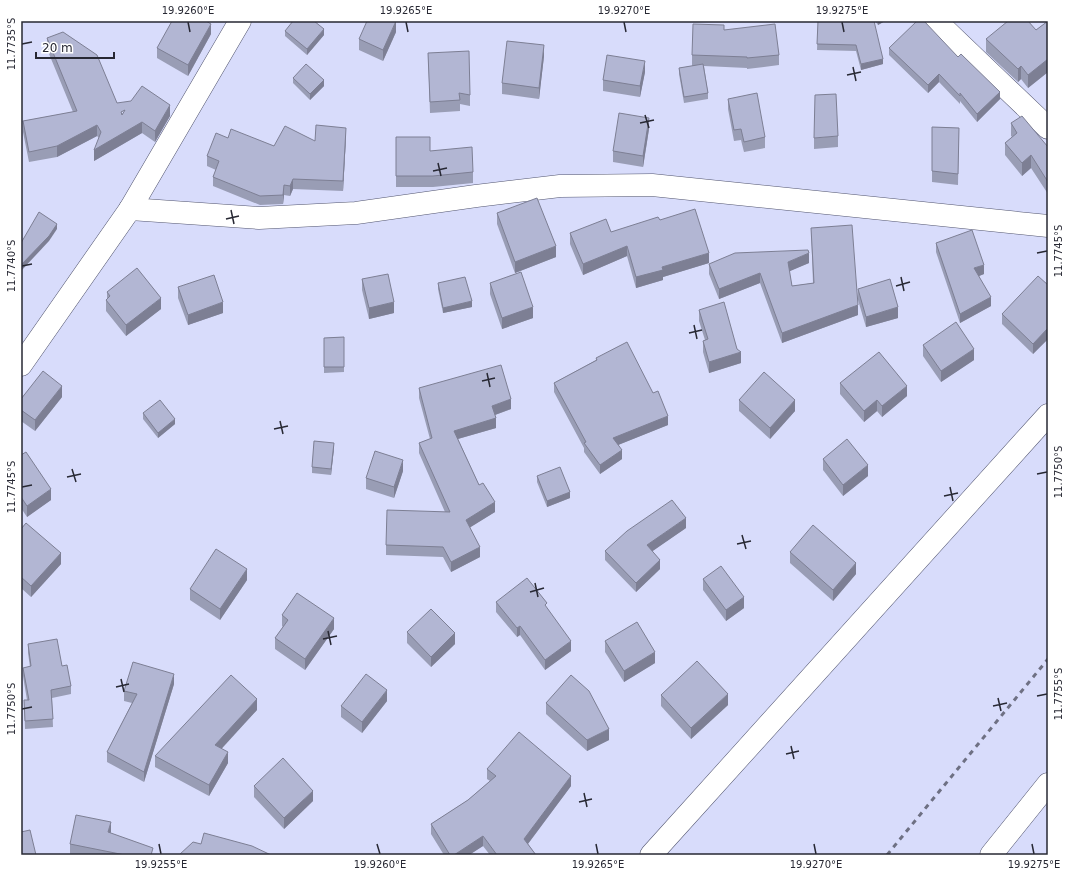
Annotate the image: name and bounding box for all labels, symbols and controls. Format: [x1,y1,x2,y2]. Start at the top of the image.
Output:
text: 19.9260°E [162,5,214,16]
text: 19.9265°E [380,5,432,16]
text: 19.9270°E [598,5,650,16]
text: 19.9275°E [816,5,868,16]
text: 11.7735°S [6,18,17,70]
scale bar [36,34,114,60]
text: 20 m [42,41,73,55]
text: 11.7745°S [1053,225,1064,277]
text: 11.7740°S [6,240,17,292]
text: 11.7750°S [1053,446,1064,498]
text: 11.7745°S [6,461,17,513]
text: 11.7755°S [1053,668,1064,720]
text: 11.7750°S [6,683,17,735]
text: 19.9255°E [135,859,187,870]
text: 19.9260°E [354,859,406,870]
text: 19.9265°E [572,859,624,870]
text: 19.9270°E [790,859,842,870]
text: 19.9275°E [1008,859,1060,870]

